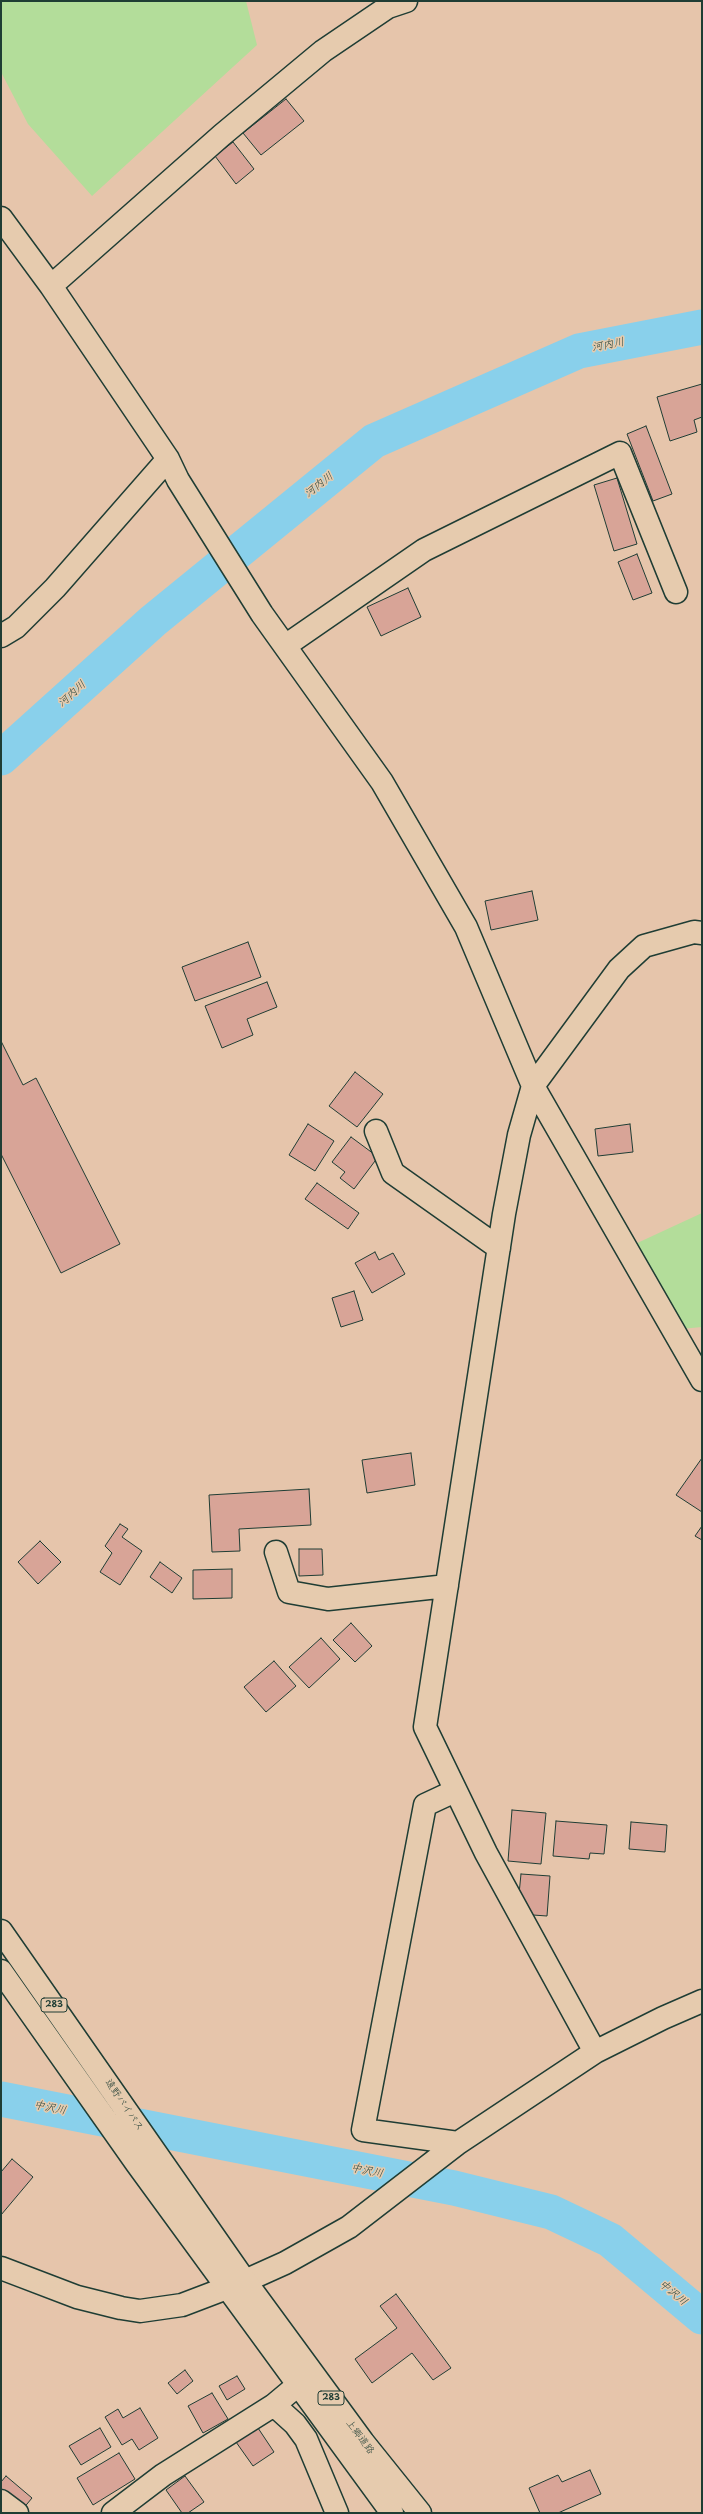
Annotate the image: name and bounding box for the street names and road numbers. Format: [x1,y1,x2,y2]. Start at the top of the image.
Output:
road number: 283 [41,1998,67,2012]
street label: 遠野バイパス [102,2077,146,2133]
road number: 283 [318,2391,344,2405]
street label: 上郷道路 [343,2417,377,2457]

